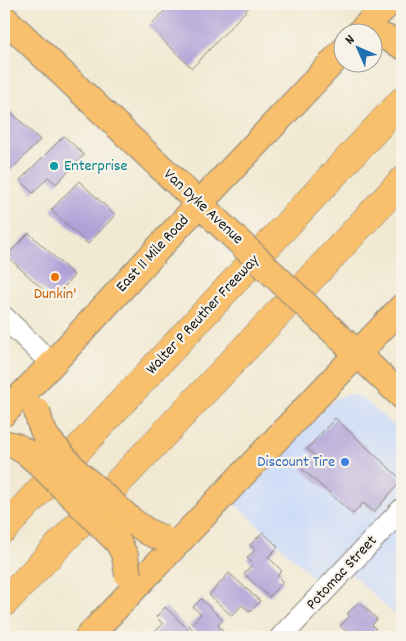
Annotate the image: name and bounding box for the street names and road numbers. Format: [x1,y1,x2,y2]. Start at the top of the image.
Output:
street label: Van Dyke Avenue [158,164,248,250]
street label: East 11 Mile Road [111,210,195,298]
street label: Walter P Reuther Freeway [141,249,265,380]
street label: Potomac Street [301,530,383,616]

